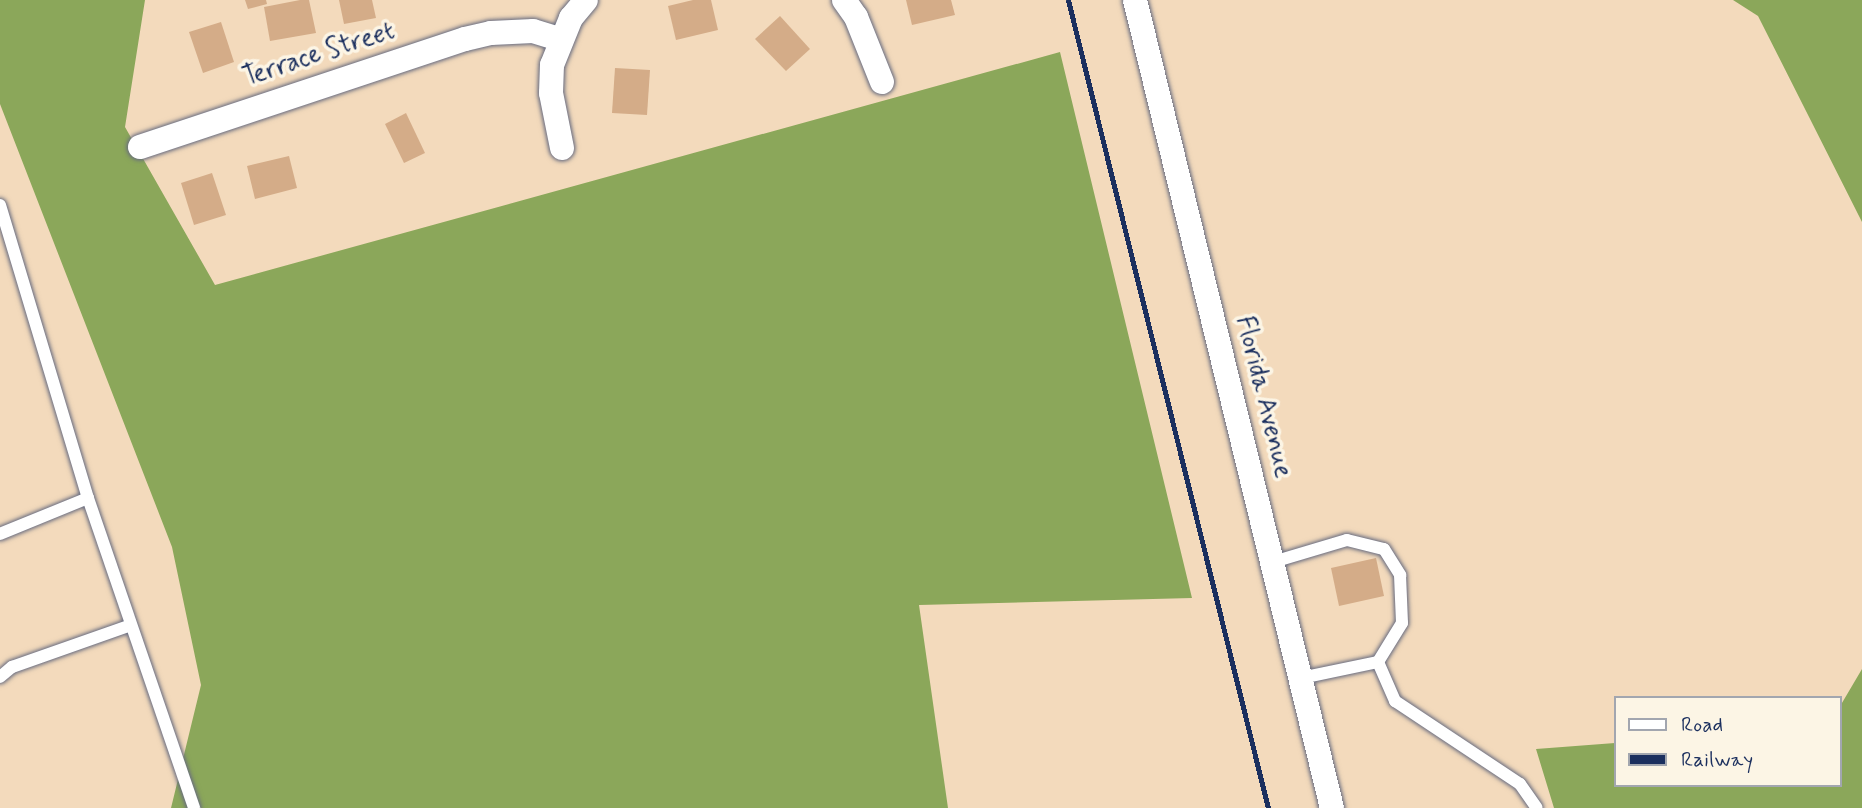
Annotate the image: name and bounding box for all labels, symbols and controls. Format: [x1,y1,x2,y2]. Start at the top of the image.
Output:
street label: Terrace Street [237,15,401,95]
street label: Florida Avenue [1228,313,1298,481]
legend [1614,696,1841,787]
text: Road [1681,711,1723,739]
text: Railway [1681,746,1753,774]

